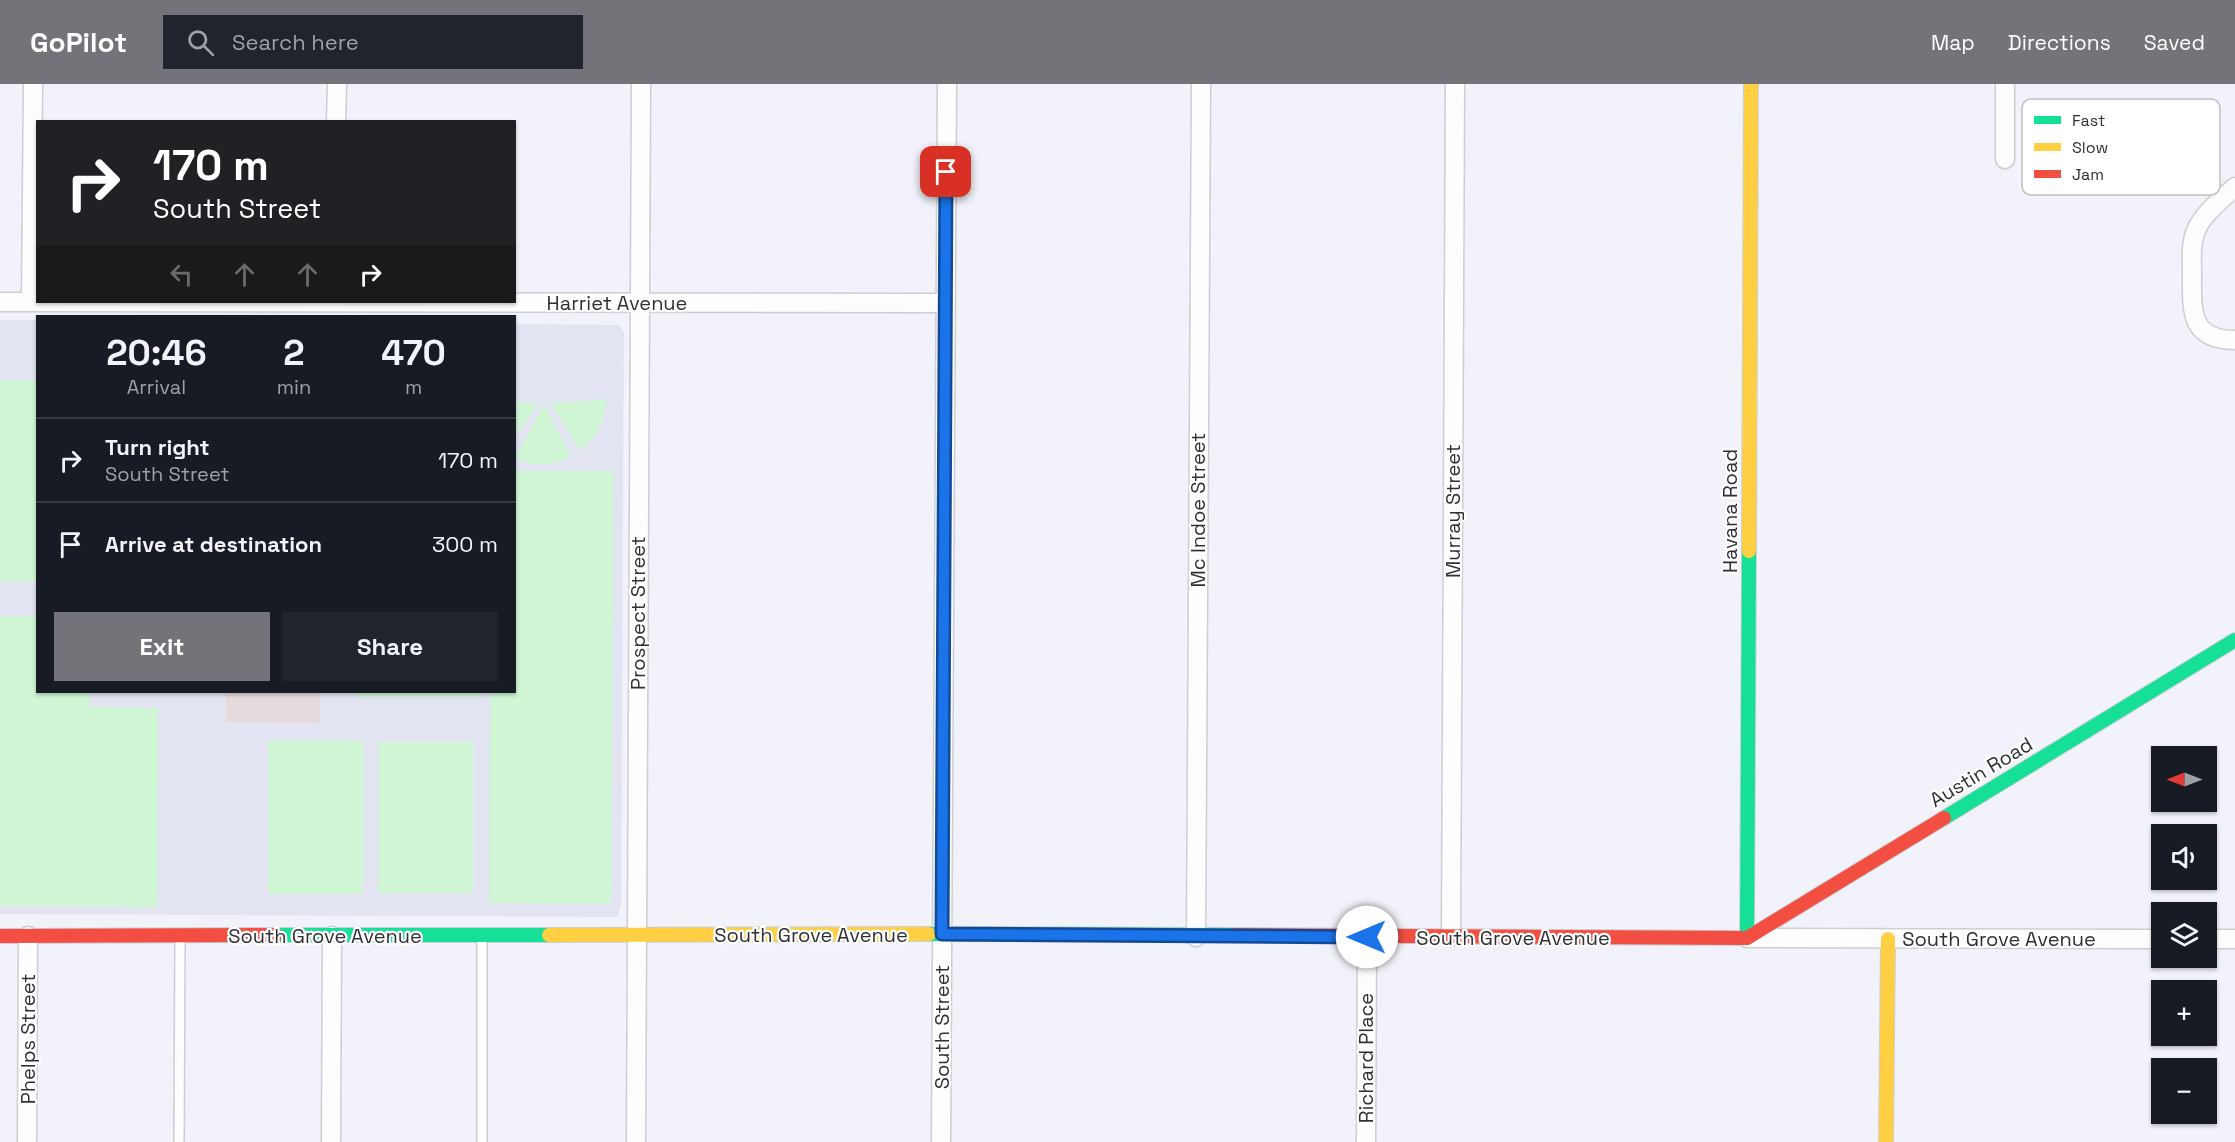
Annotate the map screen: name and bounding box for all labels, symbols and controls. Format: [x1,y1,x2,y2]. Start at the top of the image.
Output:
search box [163,15,583,69]
text: GoPilot [30,24,127,60]
icon: search [184,26,217,59]
text: Search here [232,28,359,56]
text: Map [1931,29,1975,56]
text: Directions [2008,29,2111,56]
text: Saved [2144,29,2205,56]
legend [2022,99,2220,195]
text: Fast [2072,110,2105,131]
text: Slow [2072,137,2108,158]
text: 170 m [153,139,269,192]
icon: right [54,144,132,222]
pin [920,146,971,197]
icon: arrive [929,155,962,188]
text: Jam [2072,164,2104,185]
text: South Street [153,191,321,226]
icon: left [165,258,198,291]
icon: ahead [228,258,261,291]
icon: ahead [291,258,324,291]
icon: right [354,258,387,291]
street label: Harriet Avenue [547,290,687,316]
text: 20:46 [106,330,207,376]
text: 2 [283,330,305,376]
text: 470 [381,330,446,376]
text: Arrival [127,374,186,400]
text: min [277,374,311,400]
text: m [405,374,422,400]
text: Turn right [105,433,210,461]
street label: Mc Indoe Street [1185,433,1211,587]
icon: right [54,444,87,477]
street label: Murray Street [1440,444,1466,578]
text: 170 m [438,446,498,474]
street label: Havana Road [1717,449,1743,573]
text: South Street [105,461,230,487]
icon: arrive [54,528,87,561]
text: Arrive at destination [105,530,322,558]
text: 300 m [432,530,498,558]
street label: Prospect Street [625,536,651,690]
button: Exit [54,612,270,681]
button: Share [282,612,498,681]
street label: Austin Road [1925,731,2037,813]
north arrow [2151,746,2217,812]
map controls [2151,746,2217,1124]
button: sound [2151,824,2217,890]
button: layers [2151,902,2217,968]
position arrow [1335,905,1399,969]
street label: South Grove Avenue [714,922,908,948]
street label: South Grove Avenue [228,923,422,949]
street label: South Grove Avenue [1416,925,1610,951]
street label: South Grove Avenue [1902,926,2096,952]
street label: South Street [929,965,955,1089]
street label: Phelps Street [15,974,41,1104]
button: + [2151,980,2217,1046]
street label: Richard Place [1353,993,1379,1123]
button: − [2151,1058,2217,1124]

